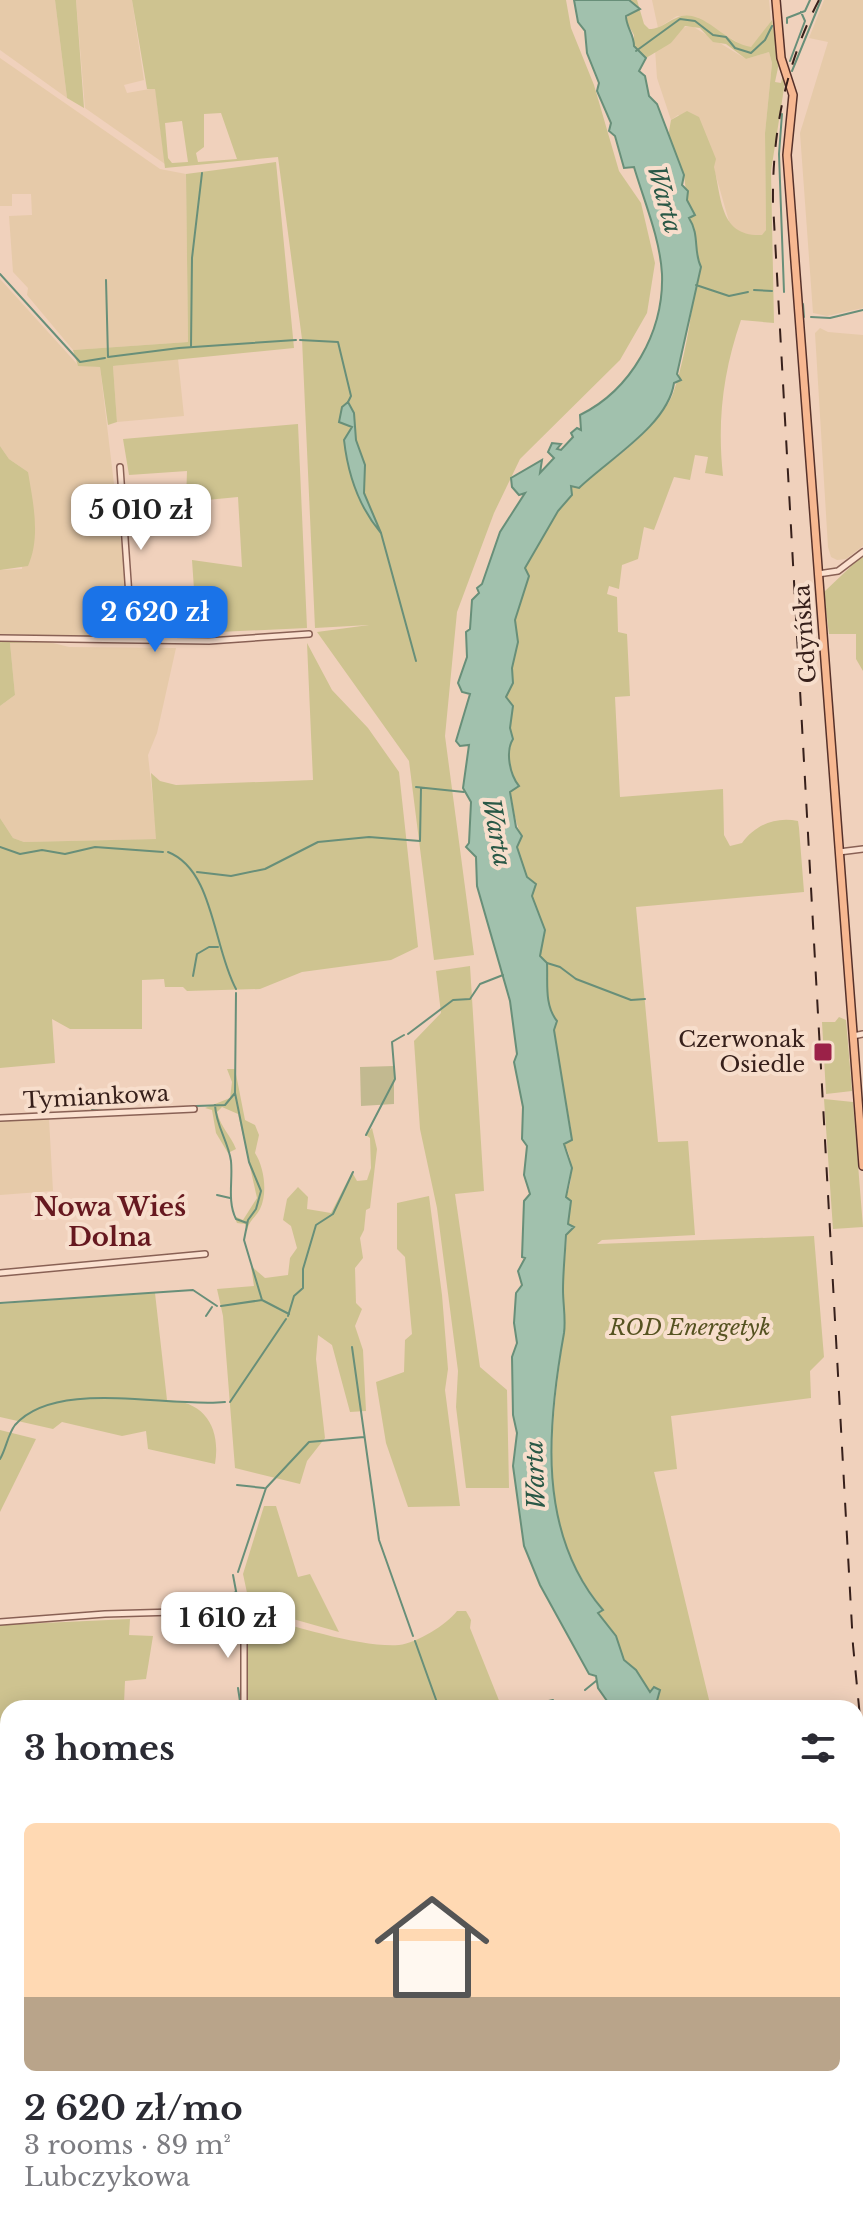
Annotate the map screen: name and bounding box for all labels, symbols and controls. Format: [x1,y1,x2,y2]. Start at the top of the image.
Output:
water label: Warta [642,162,688,236]
pin: 5 010 zł [58,484,224,552]
text: 5 010 zł [89,494,193,526]
street label: Gdyńska [788,583,822,684]
pin: 2 620 zł [72,586,238,654]
text: 2 620 zł [101,596,209,628]
water label: Warta [477,795,517,869]
place label: Czerwonak Osiedle [678,1026,805,1078]
marker: Czerwonak Osiedle [812,1041,834,1063]
street label: Tymiankowa [22,1080,170,1114]
district label: Nowa Wieś Dolna [34,1191,186,1253]
park label: ROD Energetyk [608,1314,771,1341]
water label: Warta [519,1440,551,1510]
pin: 1 610 zł [145,1592,311,1660]
text: 1 610 zł [179,1602,277,1634]
icon: filters [796,1726,840,1770]
text: 3 homes [24,1727,175,1769]
icon: home [360,1875,504,2019]
text: 2 620 zł/mo [24,2087,243,2129]
text: 3 rooms · 89 m² [24,2129,231,2161]
text: Lubczykowa [24,2161,190,2193]

